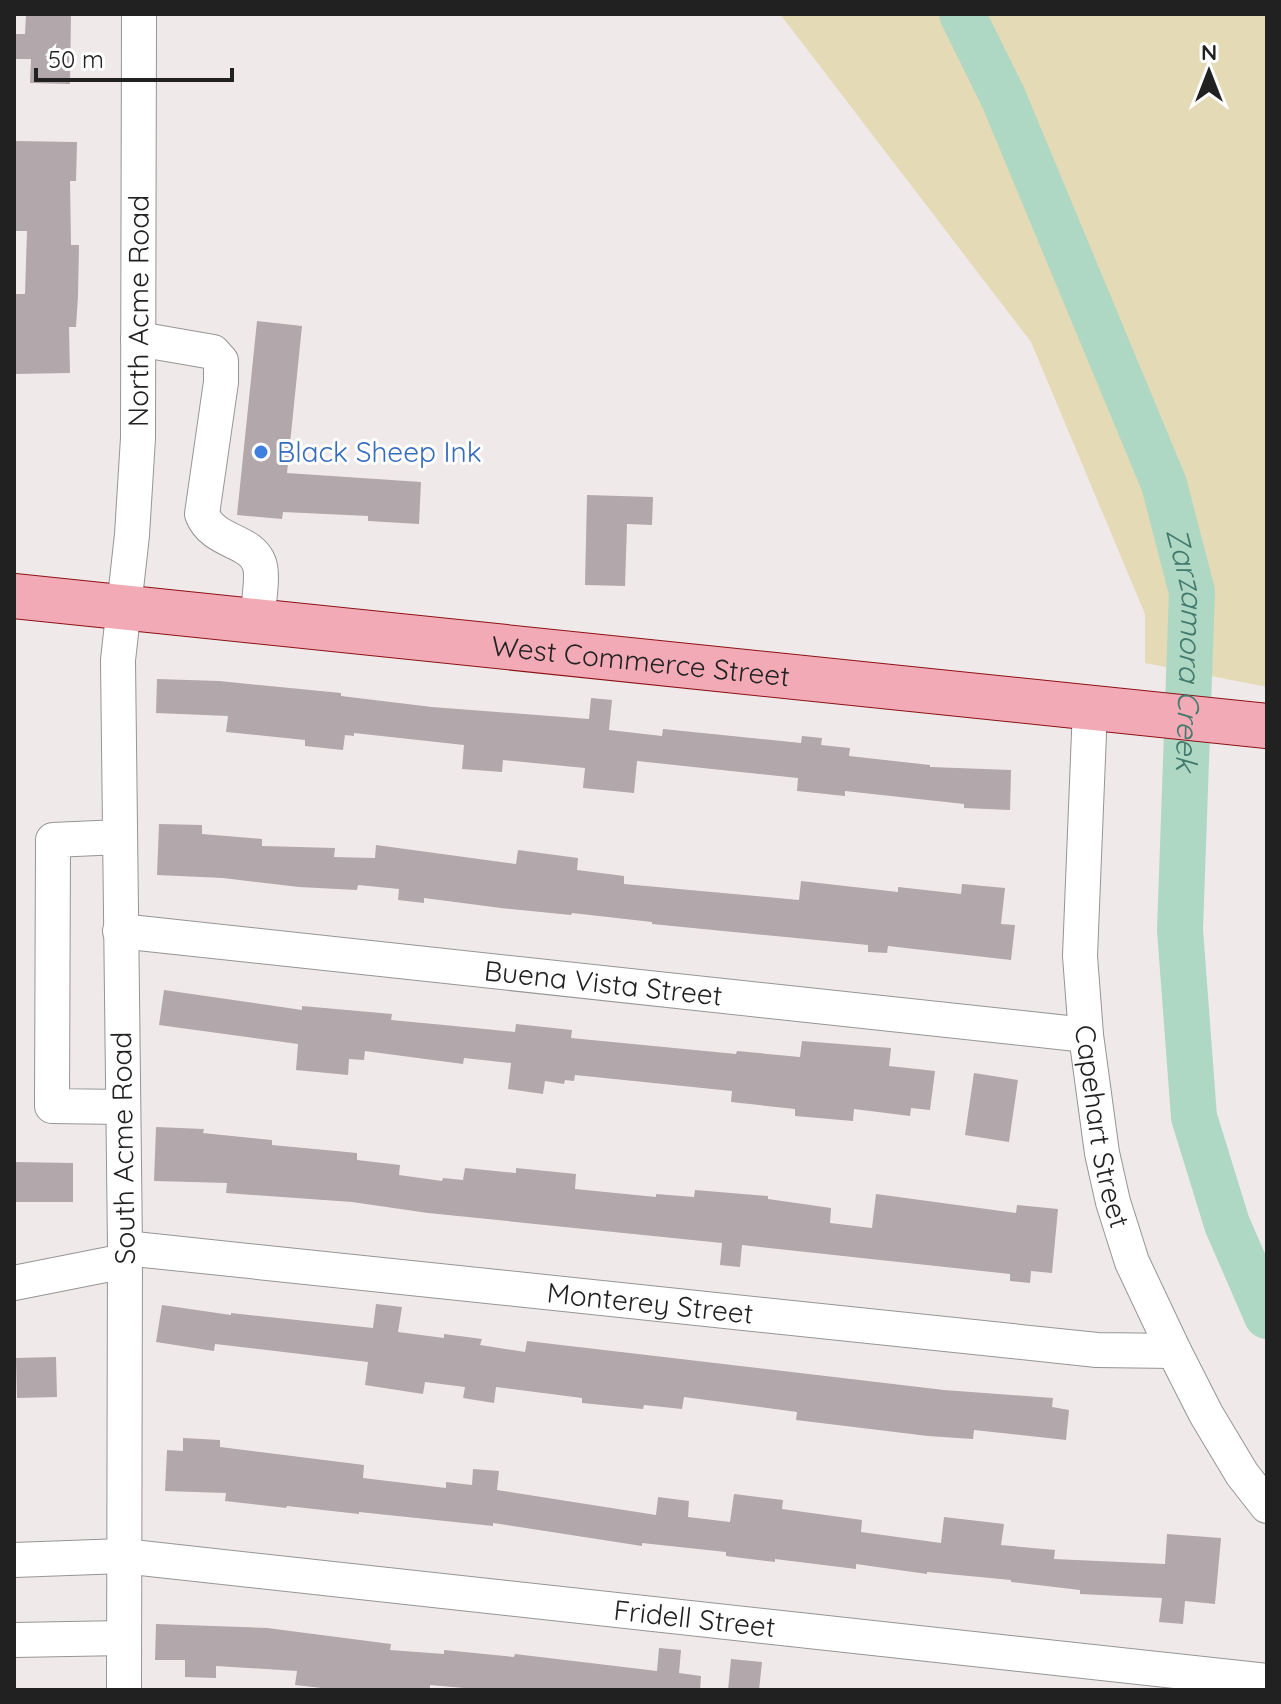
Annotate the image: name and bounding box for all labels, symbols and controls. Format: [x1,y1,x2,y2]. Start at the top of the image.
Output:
scale bar [36,32,232,82]
north arrow [1169,32,1249,112]
text: N [1201,38,1217,66]
text: 50 m [48,44,104,74]
street label: North Acme Road [120,195,156,427]
place label: Black Sheep Ink [277,434,482,469]
marker: Black Sheep Ink [252,443,270,461]
water label: Zarzamora Creek [1158,523,1212,775]
street label: West Commerce Street [490,628,792,693]
street label: Buena Vista Street [482,952,724,1013]
street label: Capehart Street [1068,1024,1138,1232]
street label: South Acme Road [103,1031,142,1265]
street label: Monterey Street [545,1274,755,1331]
street label: Fridell Street [612,1592,777,1644]

